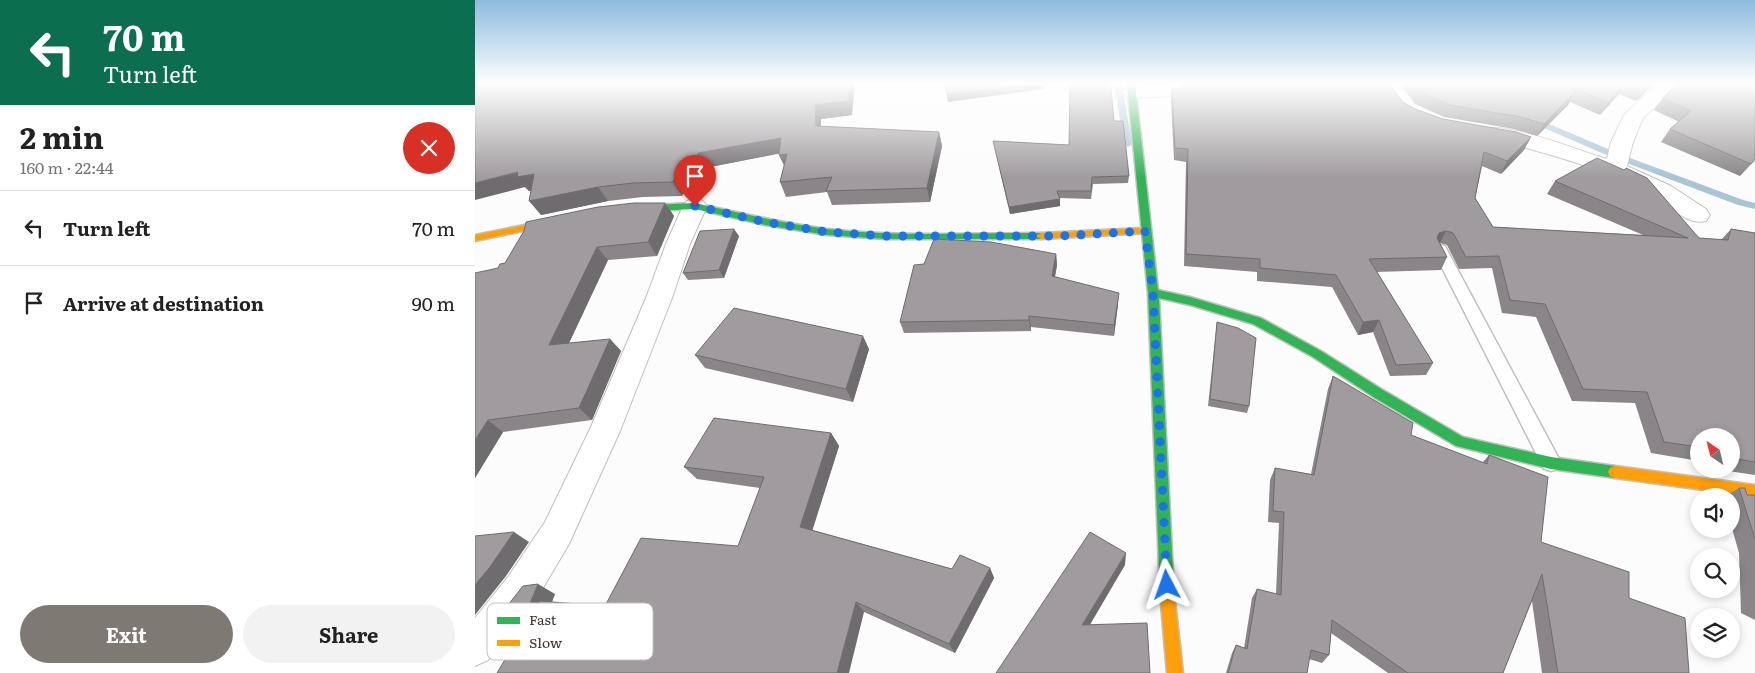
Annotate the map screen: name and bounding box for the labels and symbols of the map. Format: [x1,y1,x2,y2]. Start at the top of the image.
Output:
pin [674,155,716,206]
north arrow [1690,428,1740,478]
position arrow [1140,558,1192,610]
legend [487,603,653,660]
text: Fast [529,609,557,629]
text: Slow [529,632,562,652]

